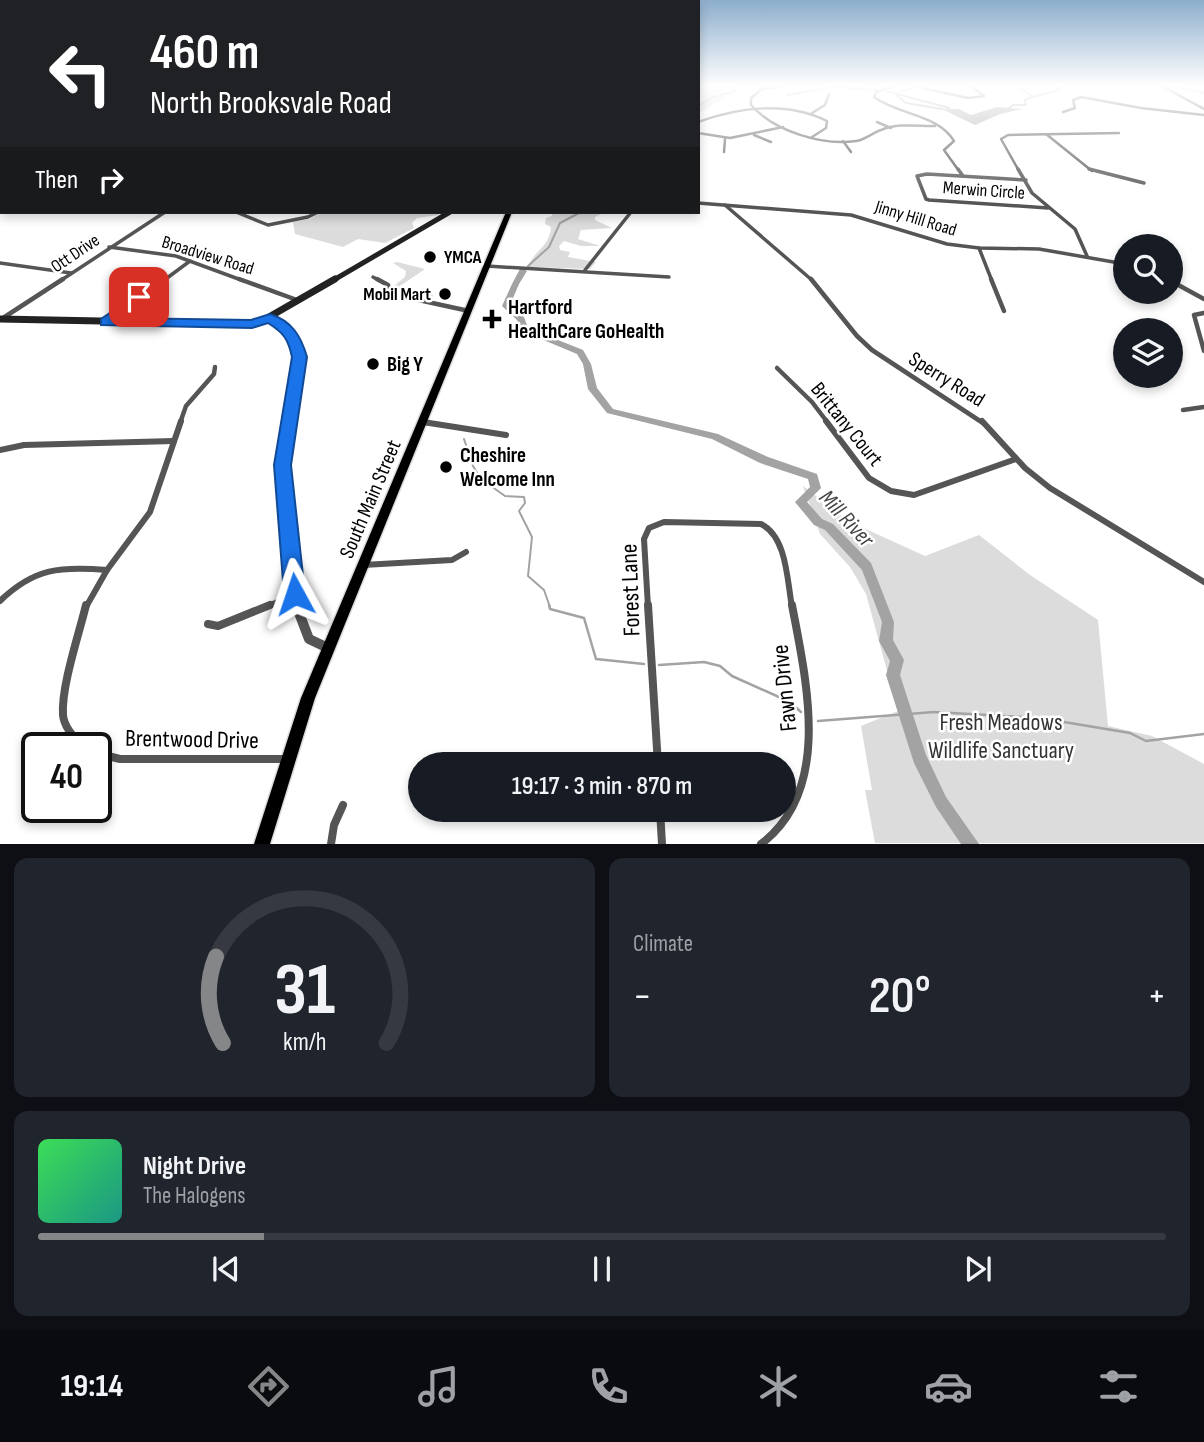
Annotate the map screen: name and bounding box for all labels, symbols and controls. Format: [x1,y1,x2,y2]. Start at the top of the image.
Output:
text: 460 m [150,24,259,83]
icon: left [35,28,126,119]
text: North Brooksvale Road [150,84,392,123]
icon: right [92,161,130,199]
text: Then [35,165,78,196]
street label: Merwin Circle [942,177,1026,204]
street label: Jinny Hill Road [872,196,959,241]
street label: Ott Drive [47,230,104,277]
street label: Broadview Road [159,232,256,279]
map controls [1113,234,1183,388]
button: search [1113,234,1183,304]
place label: YMCA [444,247,482,268]
marker: YMCA [422,249,438,265]
pin [109,267,169,327]
icon: arrive [120,278,158,316]
place label: Mobil Mart [363,284,431,305]
marker: Mobil Mart [437,286,453,302]
place label: Hartford HealthCare GoHealth [508,295,664,344]
marker: Hartford HealthCare GoHealth [482,309,502,329]
button: layers [1113,318,1183,388]
street label: Sperry Road [904,346,989,412]
place label: Big Y [387,352,423,377]
marker: Big Y [365,356,381,372]
street label: Brittany Court [805,377,888,471]
street label: South Main Street [334,436,407,562]
place label: Cheshire Welcome Inn [460,443,555,492]
marker: Cheshire Welcome Inn [438,459,454,475]
water label: Mill River [813,484,881,554]
street label: Forest Lane [614,543,647,637]
position arrow [258,557,332,631]
street label: Fawn Drive [766,643,803,733]
park label: Fresh Meadows Wildlife Sanctuary [928,708,1074,765]
street label: Brentwood Drive [125,724,259,755]
speed limit sign: 40 [21,732,112,823]
text: 19:17 · 3 min · 870 m [512,771,692,802]
text: Climate [633,930,693,958]
text: 31 [274,948,335,1036]
text: 20° [868,965,931,1028]
text: − [633,974,652,1019]
text: + [1147,974,1166,1019]
text: km/h [283,1027,326,1058]
text: Night Drive [143,1151,246,1182]
text: The Halogens [143,1182,246,1210]
icon: previous [207,1250,245,1288]
icon: pause [583,1250,621,1288]
icon: next [959,1250,997,1288]
icon: directions [244,1362,293,1411]
icon: music [414,1362,463,1411]
icon: phone [584,1362,633,1411]
icon: climate [754,1362,803,1411]
icon: car [924,1362,973,1411]
icon: filters [1094,1362,1143,1411]
text: 19:14 [61,1367,123,1406]

